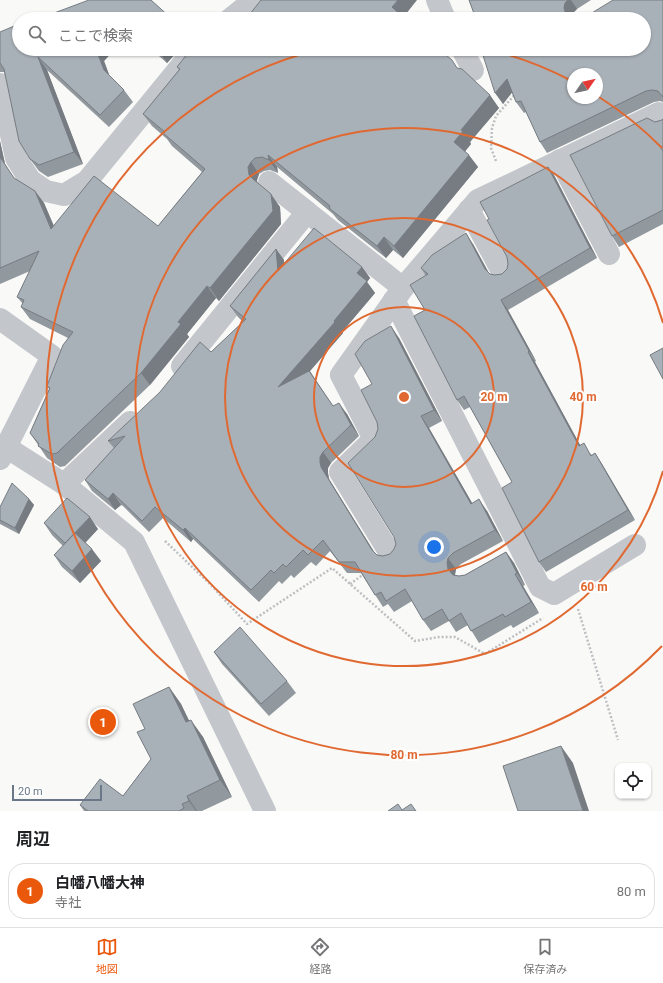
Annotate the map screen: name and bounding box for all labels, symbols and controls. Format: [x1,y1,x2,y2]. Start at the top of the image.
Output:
search box [12,12,651,56]
icon: search [26,23,48,45]
text: ここで検索 [58,27,133,45]
north arrow [567,68,603,104]
centre of rings [397,390,411,404]
text: 20 m [480,390,508,404]
text: 40 m [569,390,597,404]
your location [424,537,444,557]
text: 60 m [580,580,608,594]
pin: 1 [90,707,116,737]
text: 80 m [390,748,418,762]
map controls [615,763,651,799]
button: locate [615,763,651,799]
scale bar [12,783,102,802]
text: 20 m [18,785,43,798]
text: 周辺 [16,829,50,849]
text: 白幡八幡大神 [55,874,145,892]
text: 1 [26,884,34,899]
text: 80 m [617,884,646,899]
text: 寺社 [55,895,81,910]
tab: 地図 [96,936,118,976]
tab: 経路 [309,936,331,976]
tab: 保存済み [523,936,567,976]

